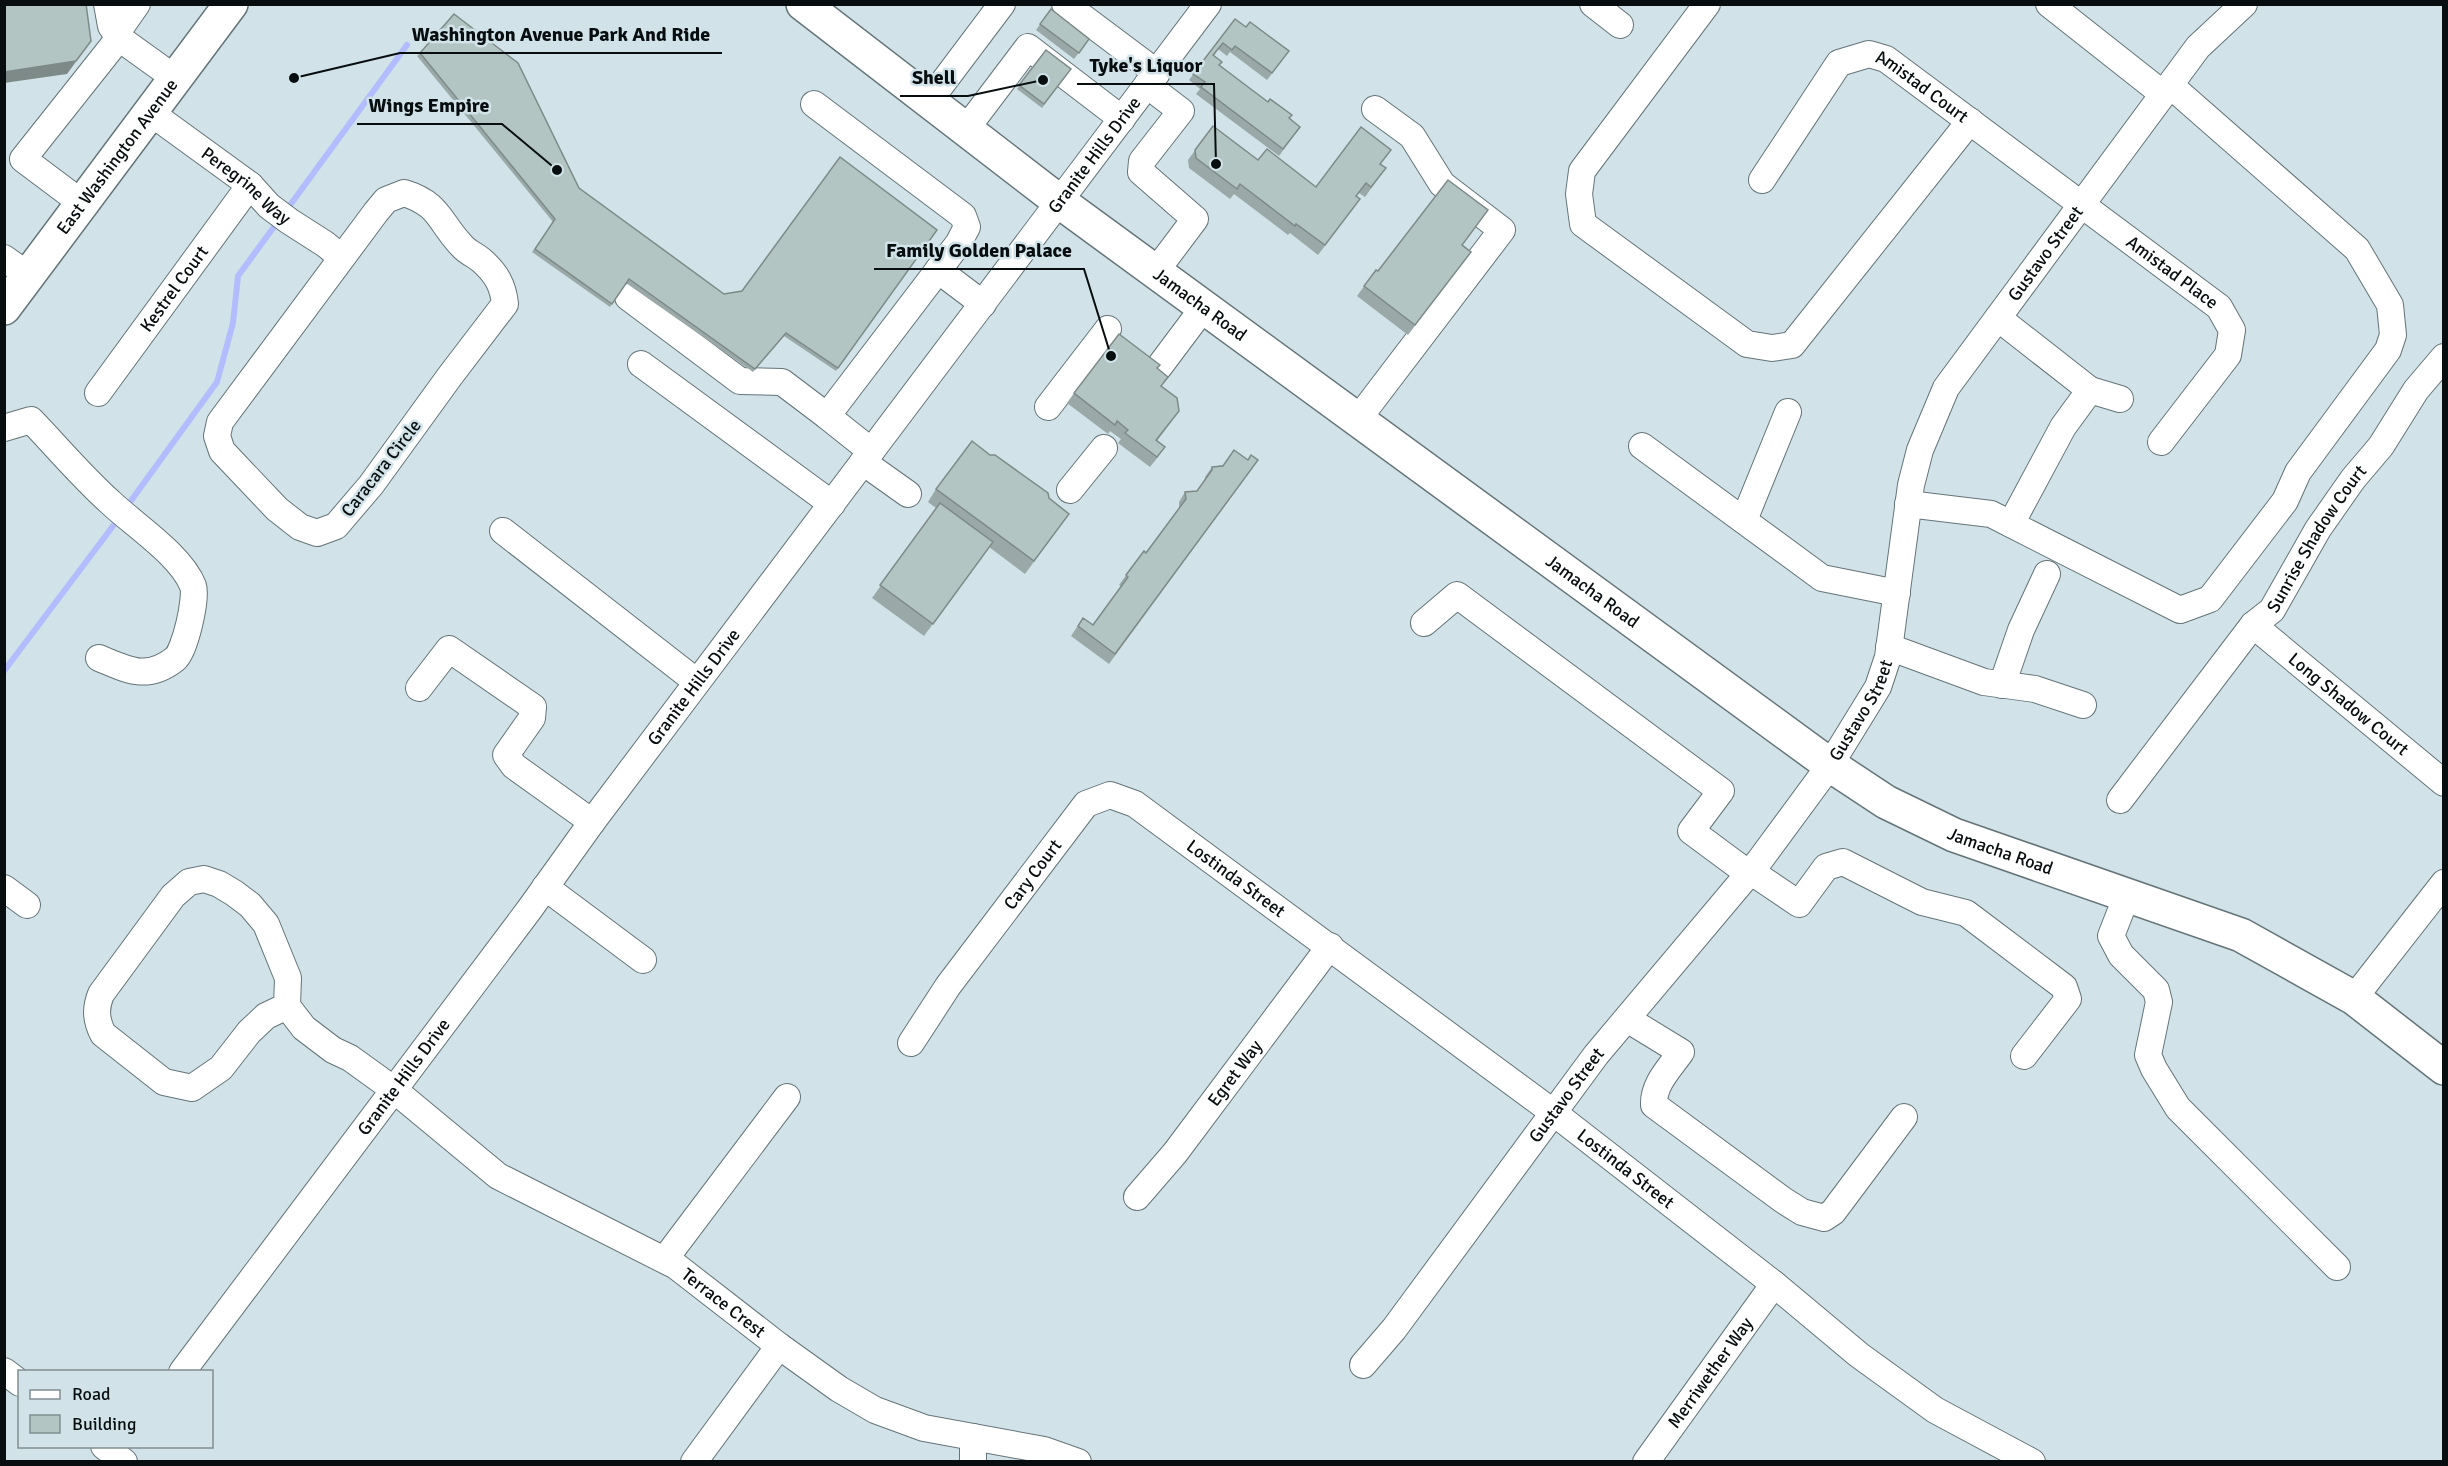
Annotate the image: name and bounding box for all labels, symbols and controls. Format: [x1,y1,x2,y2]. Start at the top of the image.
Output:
callout: Washington Avenue Park And Ride [400,15,722,53]
text: Washington Avenue Park And Ride [412,22,710,47]
callout: Tyke's Liquor [1077,46,1214,84]
street label: Amistad Court [1873,46,1973,128]
text: Tyke's Liquor [1090,53,1202,78]
callout: Shell [900,58,968,96]
text: Shell [912,65,956,90]
street label: East Washington Avenue [52,74,182,239]
callout: Wings Empire [357,86,502,124]
street label: Granite Hills Drive [1043,92,1145,218]
text: Wings Empire [369,93,490,118]
street label: Peregrine Way [197,142,296,230]
street label: Gustavo Street [2003,202,2088,305]
callout: Family Golden Palace [874,231,1084,269]
street label: Amistad Place [2122,231,2223,314]
text: Family Golden Palace [886,238,1072,263]
street label: Kestrel Court [135,241,213,336]
street label: Jamacha Road [1149,263,1251,346]
street label: Caracara Circle [336,415,426,521]
street label: Sunrise Shadow Court [2262,460,2371,616]
street label: Jamacha Road [1541,550,1643,633]
street label: Granite Hills Drive [643,624,745,750]
street label: Long Shadow Court [2284,648,2413,760]
street label: Gustavo Street [1824,657,1897,765]
street label: Jamacha Road [1944,822,2056,880]
street label: Cary Court [999,835,1066,914]
street label: Lostinda Street [1182,835,1290,922]
street label: Granite Hills Drive [353,1014,455,1140]
street label: Egret Way [1203,1035,1267,1111]
street label: Gustavo Street [1524,1043,1609,1147]
street label: Lostinda Street [1573,1124,1679,1213]
street label: Terrace Crest [677,1263,770,1342]
street label: Merriwether Way [1663,1312,1758,1432]
legend [18,1370,213,1448]
text: Road [72,1383,111,1405]
text: Building [72,1413,136,1435]

